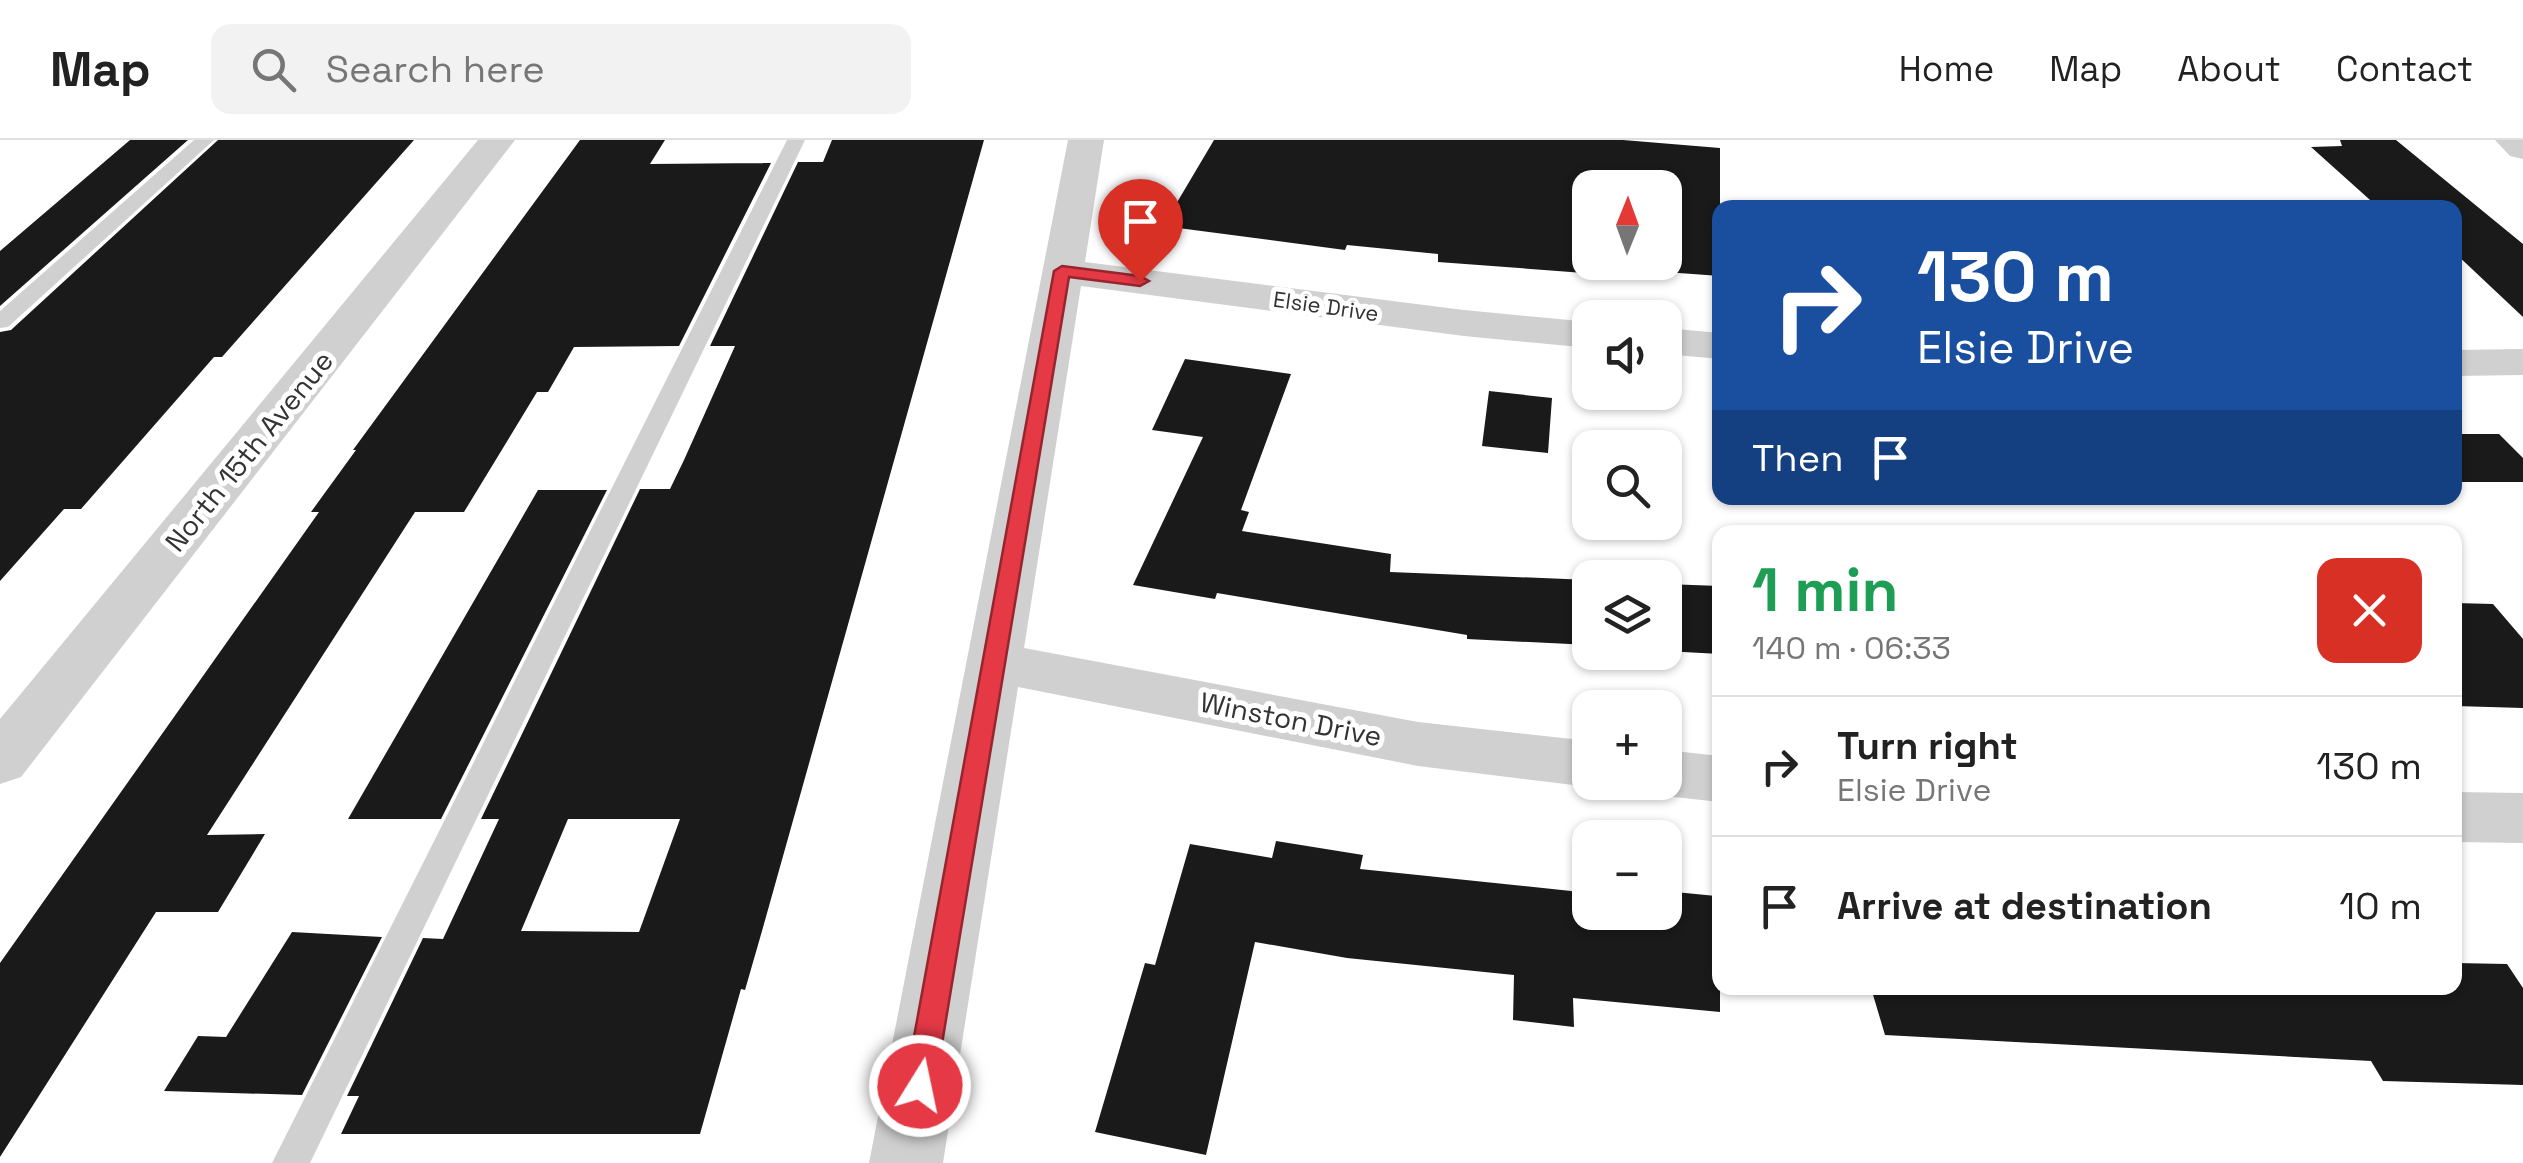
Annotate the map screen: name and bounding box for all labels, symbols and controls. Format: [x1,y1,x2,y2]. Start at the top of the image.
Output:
search box [211,24,911,114]
text: Map [50,39,151,100]
icon: search [246,42,301,97]
text: Search here [326,45,545,93]
text: Home [1899,47,1994,91]
text: Map [2049,47,2122,91]
text: About [2177,47,2281,91]
text: Contact [2336,47,2473,91]
north arrow [1572,170,1682,280]
map controls [1572,170,1682,930]
pin [1098,179,1183,282]
icon: arrive [1113,194,1168,249]
text: 130 m [1917,232,2114,321]
icon: right [1752,240,1882,370]
street label: Elsie Drive [1271,285,1381,327]
button: sound [1572,300,1682,410]
text: Elsie Drive [1917,319,2134,376]
street label: North 15th Avenue [157,343,341,559]
button: search [1572,430,1682,540]
icon: arrive [1863,430,1918,485]
text: Then [1752,434,1843,482]
text: 1 min [1752,552,1899,629]
button: close [2317,558,2422,663]
button: layers [1572,560,1682,670]
text: 140 m · 06:33 [1752,628,1951,668]
street label: Winston Drive [1197,684,1385,754]
button: + [1572,690,1682,800]
text: Turn right [1837,722,2018,770]
icon: right [1752,739,1807,794]
text: 130 m [2316,742,2422,790]
text: Elsie Drive [1837,770,1991,810]
button: − [1572,820,1682,930]
icon: arrive [1752,879,1807,934]
text: Arrive at destination [1837,882,2212,930]
text: 10 m [2339,882,2422,930]
position arrow [868,1034,972,1138]

